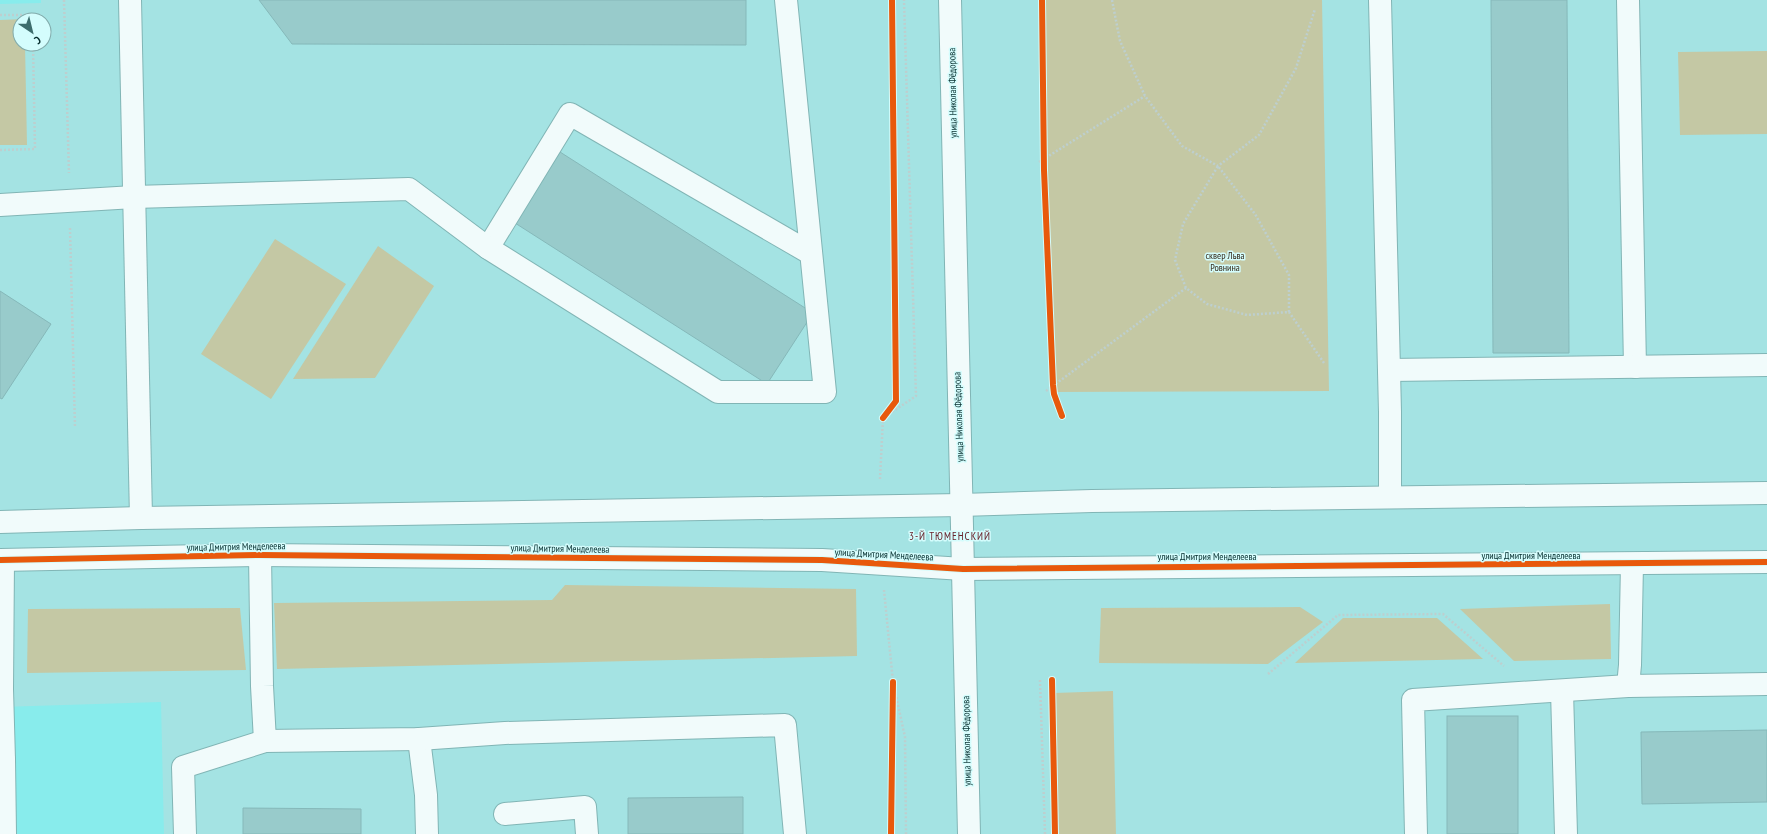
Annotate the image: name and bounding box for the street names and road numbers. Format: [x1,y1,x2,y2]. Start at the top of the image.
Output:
street label: улица Николая Фёдорова [945,48,960,138]
street label: улица Николая Фёдорова [950,372,967,462]
street label: улица Дмитрия Менделеева [186,539,286,554]
street label: улица Дмитрия Менделеева [510,541,610,556]
street label: улица Дмитрия Менделеева [834,545,934,564]
street label: улица Дмитрия Менделеева [1482,549,1580,562]
street label: улица Дмитрия Менделеева [1158,550,1256,563]
street label: улица Николая Фёдорова [959,696,974,786]

